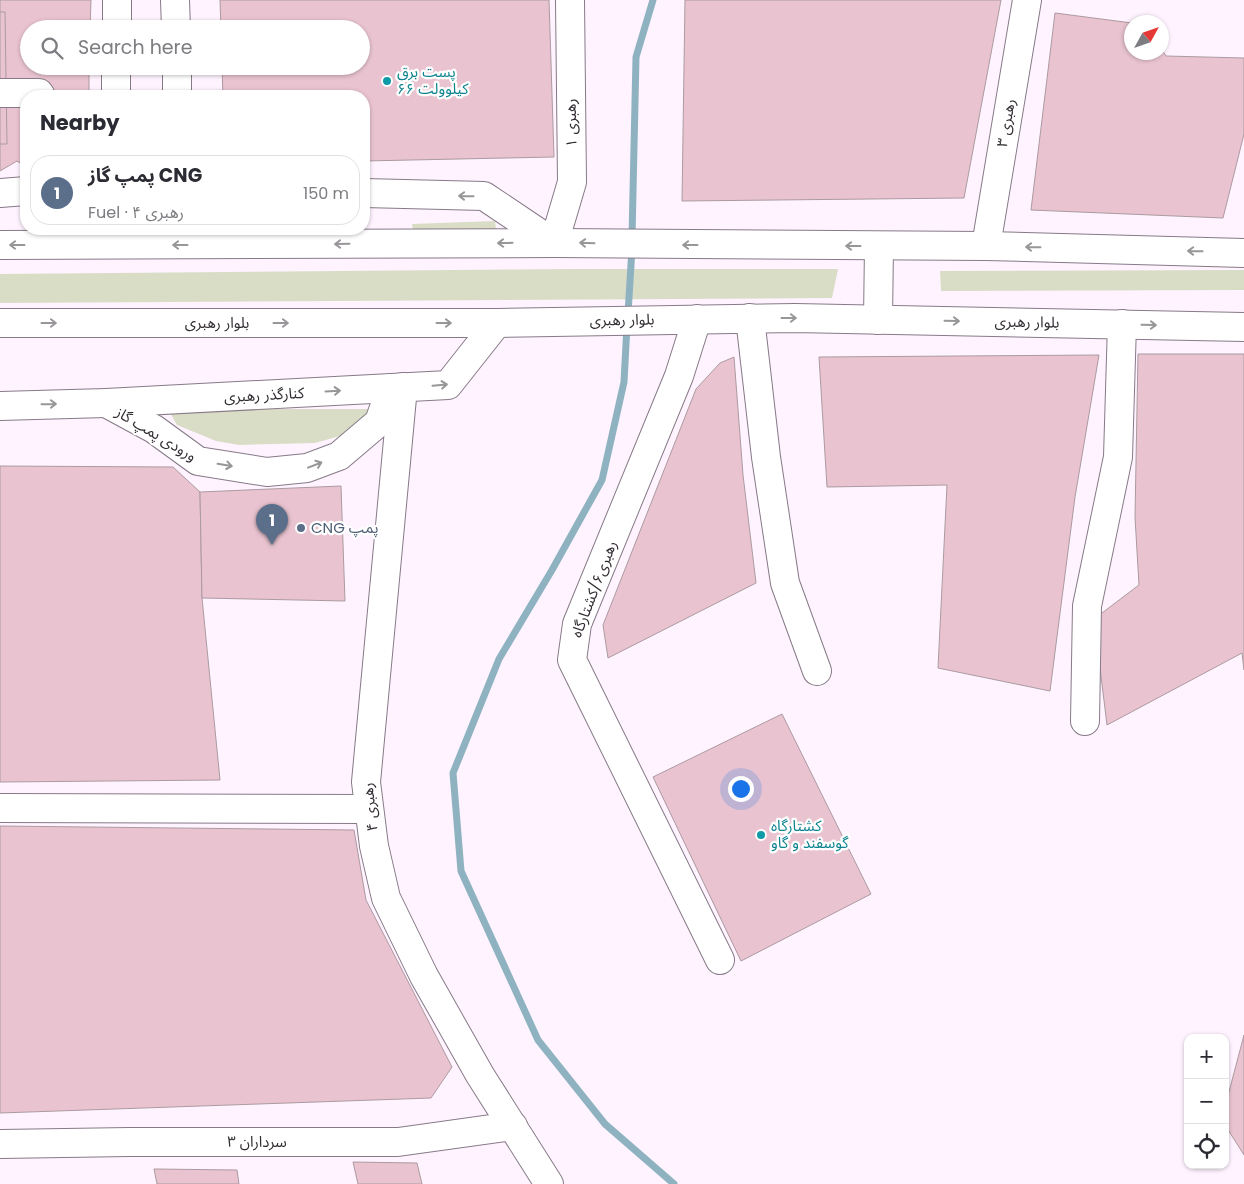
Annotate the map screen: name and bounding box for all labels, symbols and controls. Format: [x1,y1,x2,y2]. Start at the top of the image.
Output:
north arrow [1124,15,1169,60]
search box [20,20,370,75]
icon: search [38,34,66,62]
text: Search here [78,34,192,61]
place label: پست برق ۶۶ کیلوولت [397,61,469,99]
marker: پست برق ۶۶ کیلوولت [381,75,393,87]
street label: رهبری ۳ [991,97,1020,149]
street label: رهبری ۱ [560,99,581,147]
text: Nearby [40,108,120,137]
text: پمپ گاز CNG [88,162,202,189]
text: 1 [54,182,60,205]
text: 150 m [303,182,349,205]
one-way arrow [459,191,475,200]
text: Fuel · رهبری ۴ [88,201,184,224]
one-way arrow [497,238,514,248]
one-way arrow [335,239,351,249]
one-way arrow [579,239,595,248]
one-way arrow [10,240,26,250]
one-way arrow [172,240,188,250]
one-way arrow [683,240,699,250]
one-way arrow [845,241,862,251]
one-way arrow [1025,243,1041,252]
one-way arrow [1188,247,1204,256]
street label: بلوار رهبری [589,308,655,331]
street label: بلوار رهبری [994,310,1060,333]
street label: بلوار رهبری [185,312,249,333]
one-way arrow [781,313,797,323]
one-way arrow [944,316,960,325]
one-way arrow [40,318,56,328]
one-way arrow [272,318,289,328]
one-way arrow [435,318,451,328]
one-way arrow [1141,320,1157,330]
one-way arrow [431,380,447,390]
street label: کنارگذر رهبری [223,382,305,407]
one-way arrow [325,386,341,395]
one-way arrow [40,400,56,409]
street label: ورودی پمپ گاز [111,401,201,466]
one-way arrow [216,460,232,470]
one-way arrow [307,460,322,469]
pin: 1 [256,504,288,545]
place label: CNG پمپ [311,517,378,538]
marker: CNG پمپ [295,522,307,534]
street label: رهبری۶/کشتارگاه [565,537,622,640]
your location [728,776,754,802]
street label: رهبری ۴ [357,782,382,832]
place label: کشتارگاه گوسفند و گاو [771,815,849,853]
marker: کشتارگاه گوسفند و گاو [755,829,767,841]
map controls [1184,1034,1229,1169]
button: + [1184,1034,1229,1079]
button: − [1184,1079,1229,1124]
button: locate [1184,1124,1229,1169]
street label: سرداران ۳ [227,1131,287,1152]

